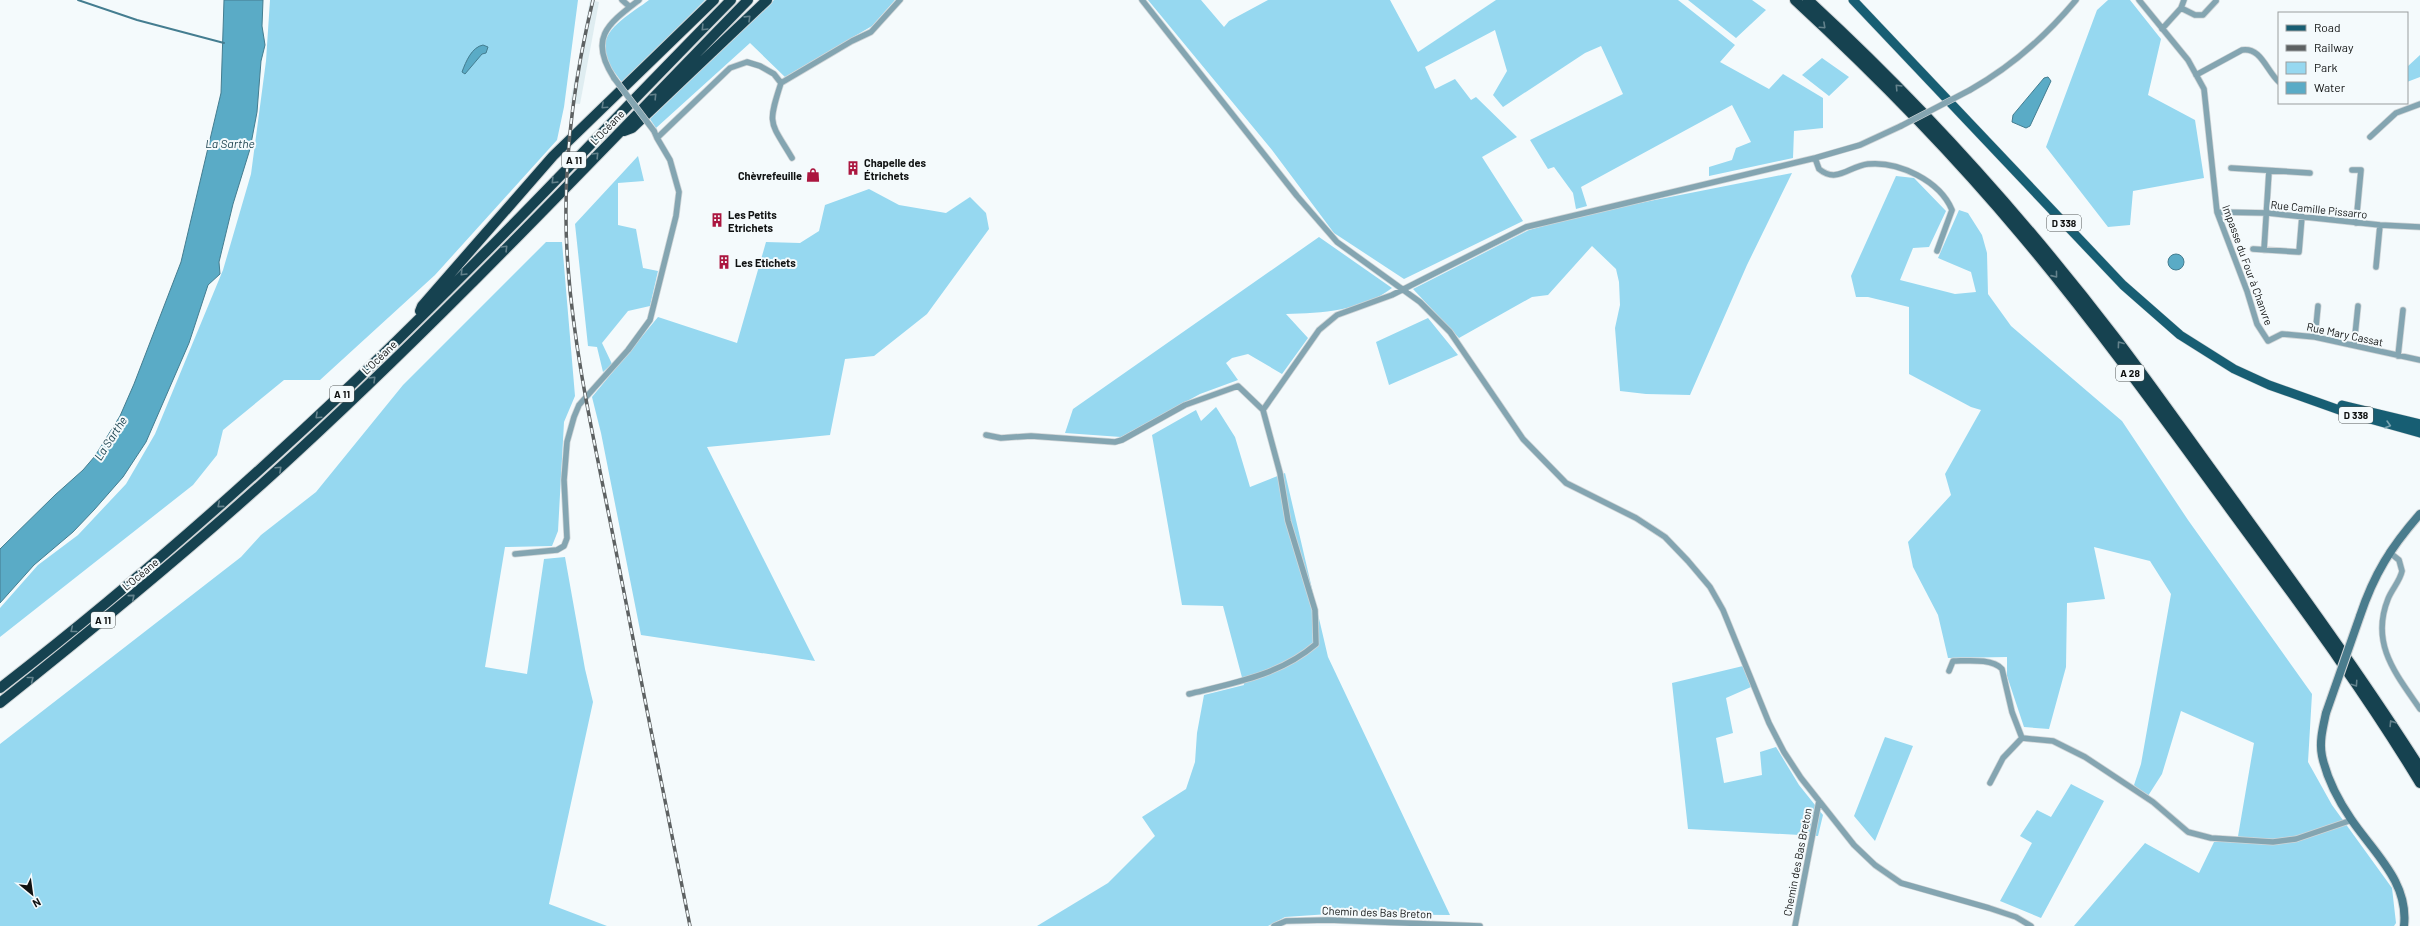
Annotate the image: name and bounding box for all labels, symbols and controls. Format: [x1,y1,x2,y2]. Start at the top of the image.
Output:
legend [2278,12,2408,104]
one-way arrow [743,15,751,23]
text: Road [2314,20,2341,34]
one-way arrow [1818,22,1826,29]
one-way arrow [701,23,709,31]
text: Railway [2314,40,2354,54]
text: Park [2314,60,2338,74]
text: Water [2314,80,2346,94]
one-way arrow [1895,84,1902,92]
one-way arrow [649,93,657,101]
one-way arrow [601,102,608,109]
street label: L’Océane [587,107,627,147]
water label: La Sarthe [205,136,255,150]
road number: A 11 [562,152,586,168]
one-way arrow [591,152,599,160]
place label: Chapelle des Étrichets [864,156,926,182]
building icon: Chapelle des Étrichets [845,160,861,176]
shop icon: Chèvrefeuille [805,167,821,183]
place label: Chèvrefeuille [738,169,802,182]
one-way arrow [551,176,559,184]
street label: Rue Camille Pissarro [2270,197,2368,221]
street label: Impasse du Four à Chanvre [2220,203,2276,327]
place label: Les Petits Etrichets [728,208,777,234]
building icon: Les Petits Etrichets [709,212,725,228]
road number: D 338 [2047,215,2081,231]
one-way arrow [500,245,508,253]
building icon: Les Etichets [716,254,732,270]
place label: Les Etichets [735,256,796,269]
one-way arrow [460,268,468,276]
one-way arrow [2050,271,2057,278]
street label: Rue Mary Cassat [2306,320,2384,348]
street label: L’Océane [359,337,399,377]
one-way arrow [2118,342,2125,349]
road number: A 28 [2116,365,2144,381]
one-way arrow [368,376,376,384]
road number: A 11 [330,386,354,402]
road number: D 338 [2339,407,2373,423]
one-way arrow [316,411,323,418]
water label: La Sarthe [91,413,129,463]
one-way arrow [2384,420,2391,429]
one-way arrow [274,466,282,473]
one-way arrow [217,500,225,508]
street label: L’Océane [119,555,161,593]
one-way arrow [127,594,134,601]
road number: A 11 [91,612,115,628]
one-way arrow [70,626,77,633]
one-way arrow [26,676,33,683]
one-way arrow [2350,680,2357,687]
one-way arrow [2389,720,2396,727]
street label: Chemin des Bas Breton [1780,807,1814,917]
north arrow [12,874,52,914]
text: N [31,896,43,911]
street label: Chemin des Bas Breton [1322,904,1432,920]

